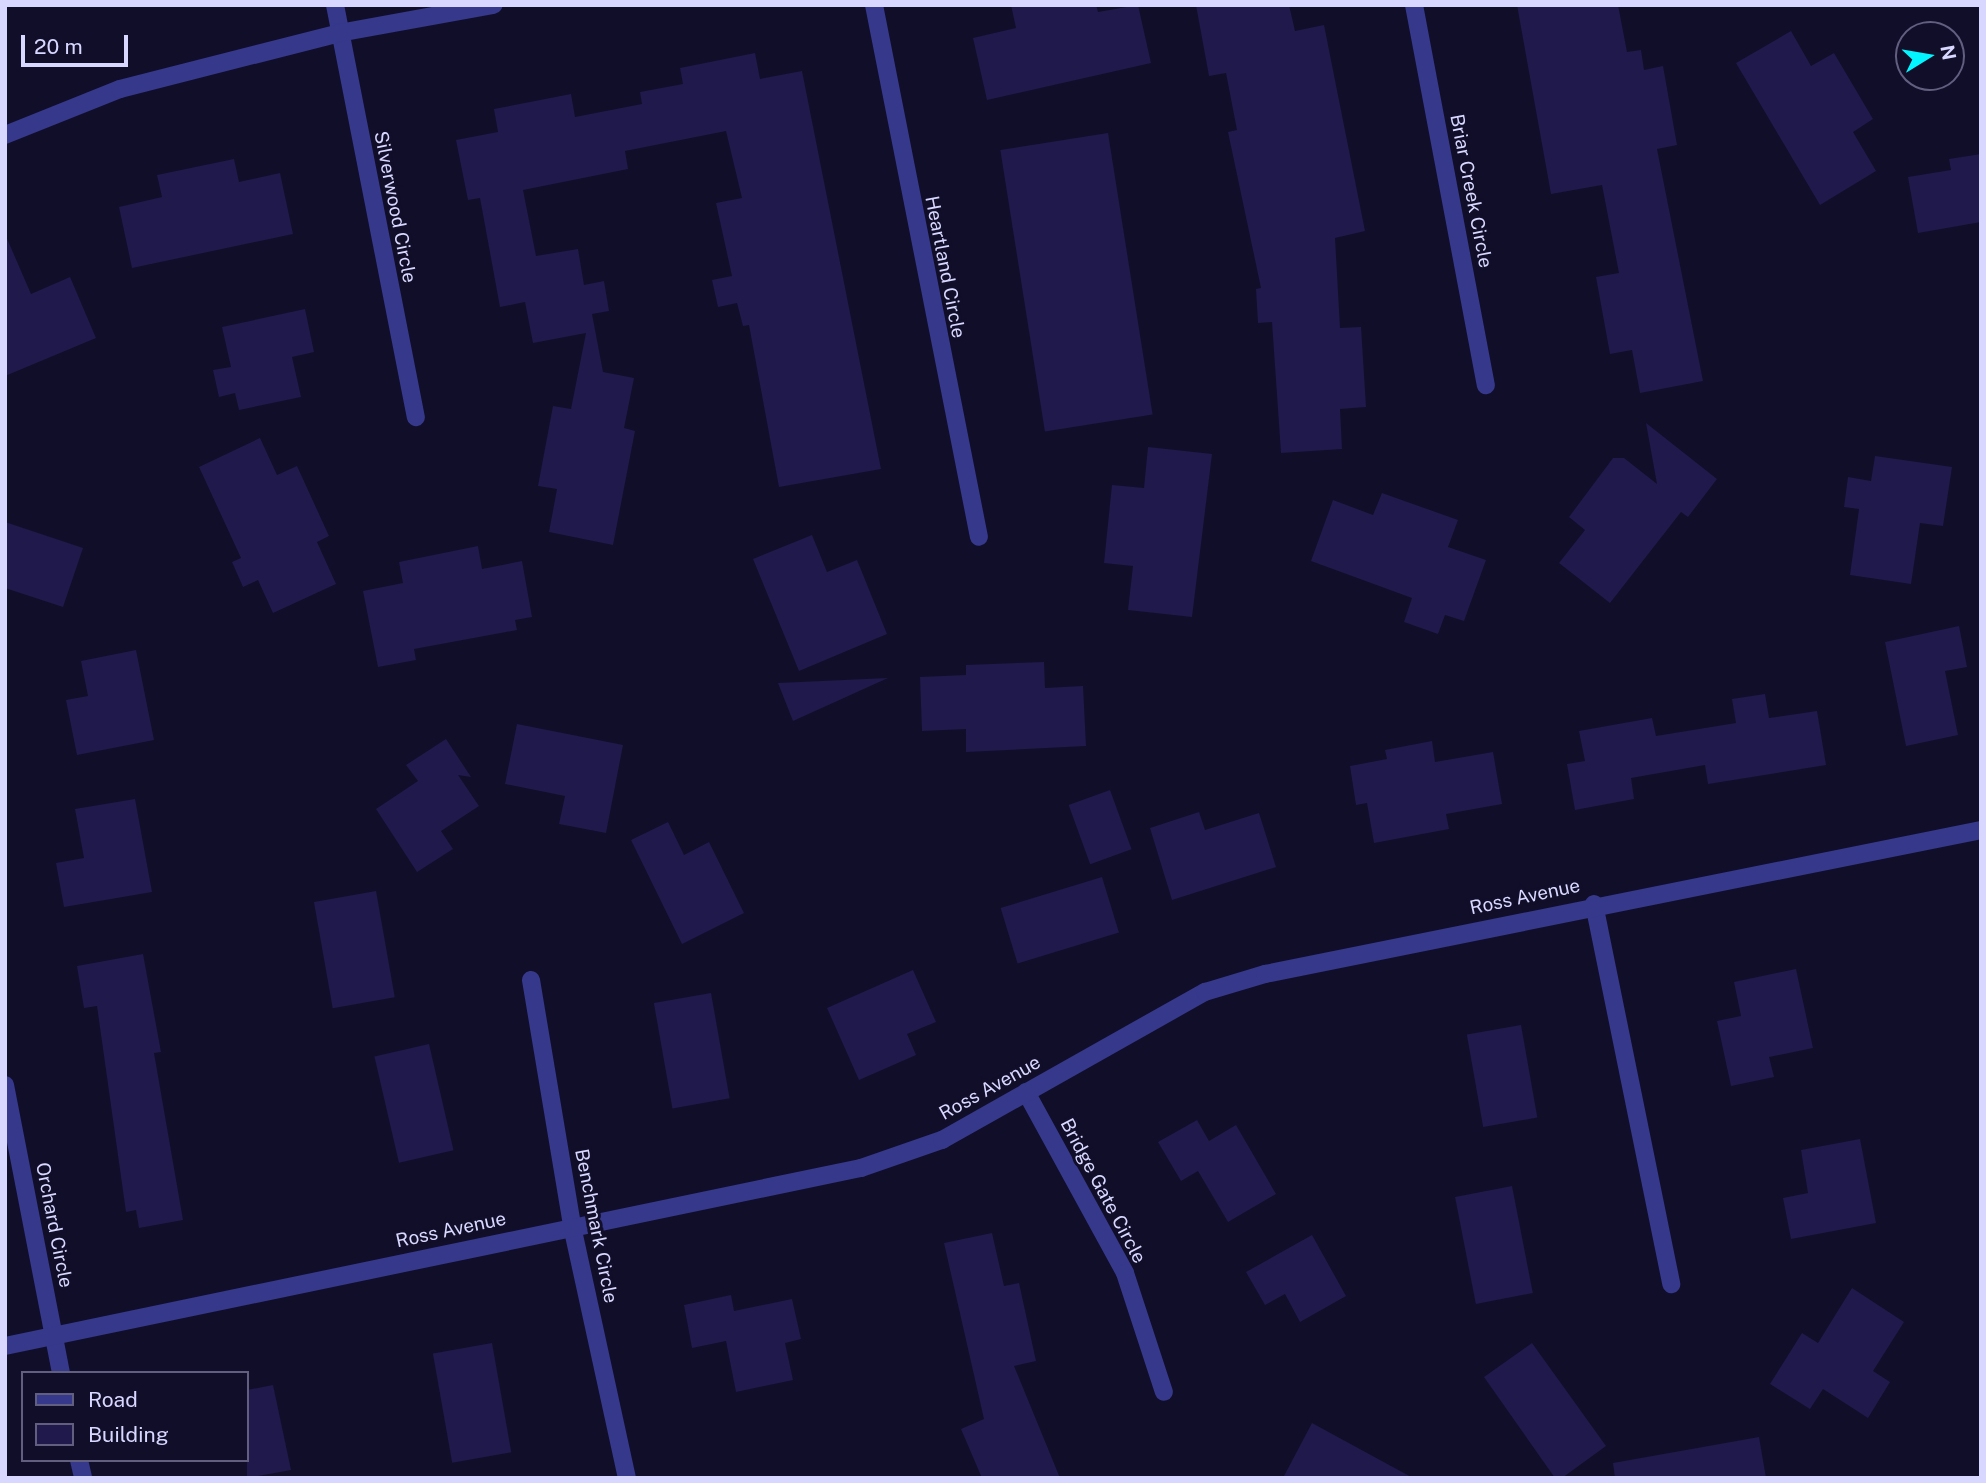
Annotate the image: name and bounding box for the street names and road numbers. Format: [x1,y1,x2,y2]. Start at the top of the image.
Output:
street label: Briar Creek Circle [1445,112,1497,270]
street label: Silverwood Circle [369,129,421,285]
street label: Heartland Circle [920,194,970,340]
street label: Ross Avenue [1468,874,1582,920]
street label: Ross Avenue [935,1051,1045,1125]
street label: Bridge Gate Circle [1055,1115,1151,1267]
street label: Benchmark Circle [570,1147,622,1305]
street label: Orchard Circle [31,1160,77,1290]
street label: Ross Avenue [394,1207,508,1253]

